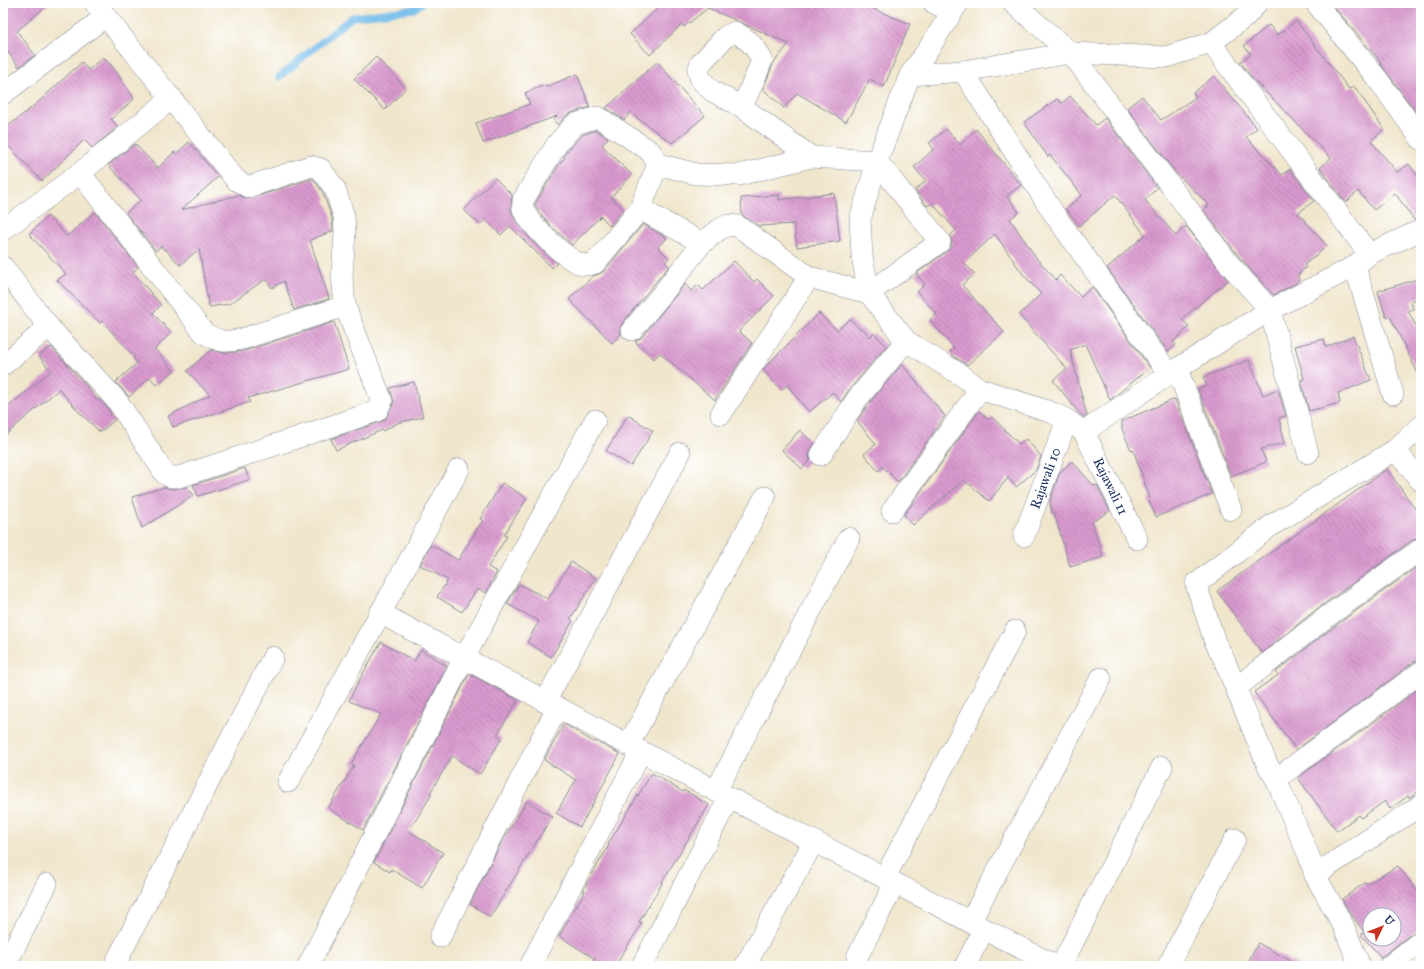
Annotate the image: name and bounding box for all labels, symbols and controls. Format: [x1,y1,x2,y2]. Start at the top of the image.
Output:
street label: Rajawali 10 [1026,445,1064,511]
street label: Rajawali 11 [1089,455,1132,518]
north arrow [1362,907,1402,947]
text: U [1381,913,1397,928]

